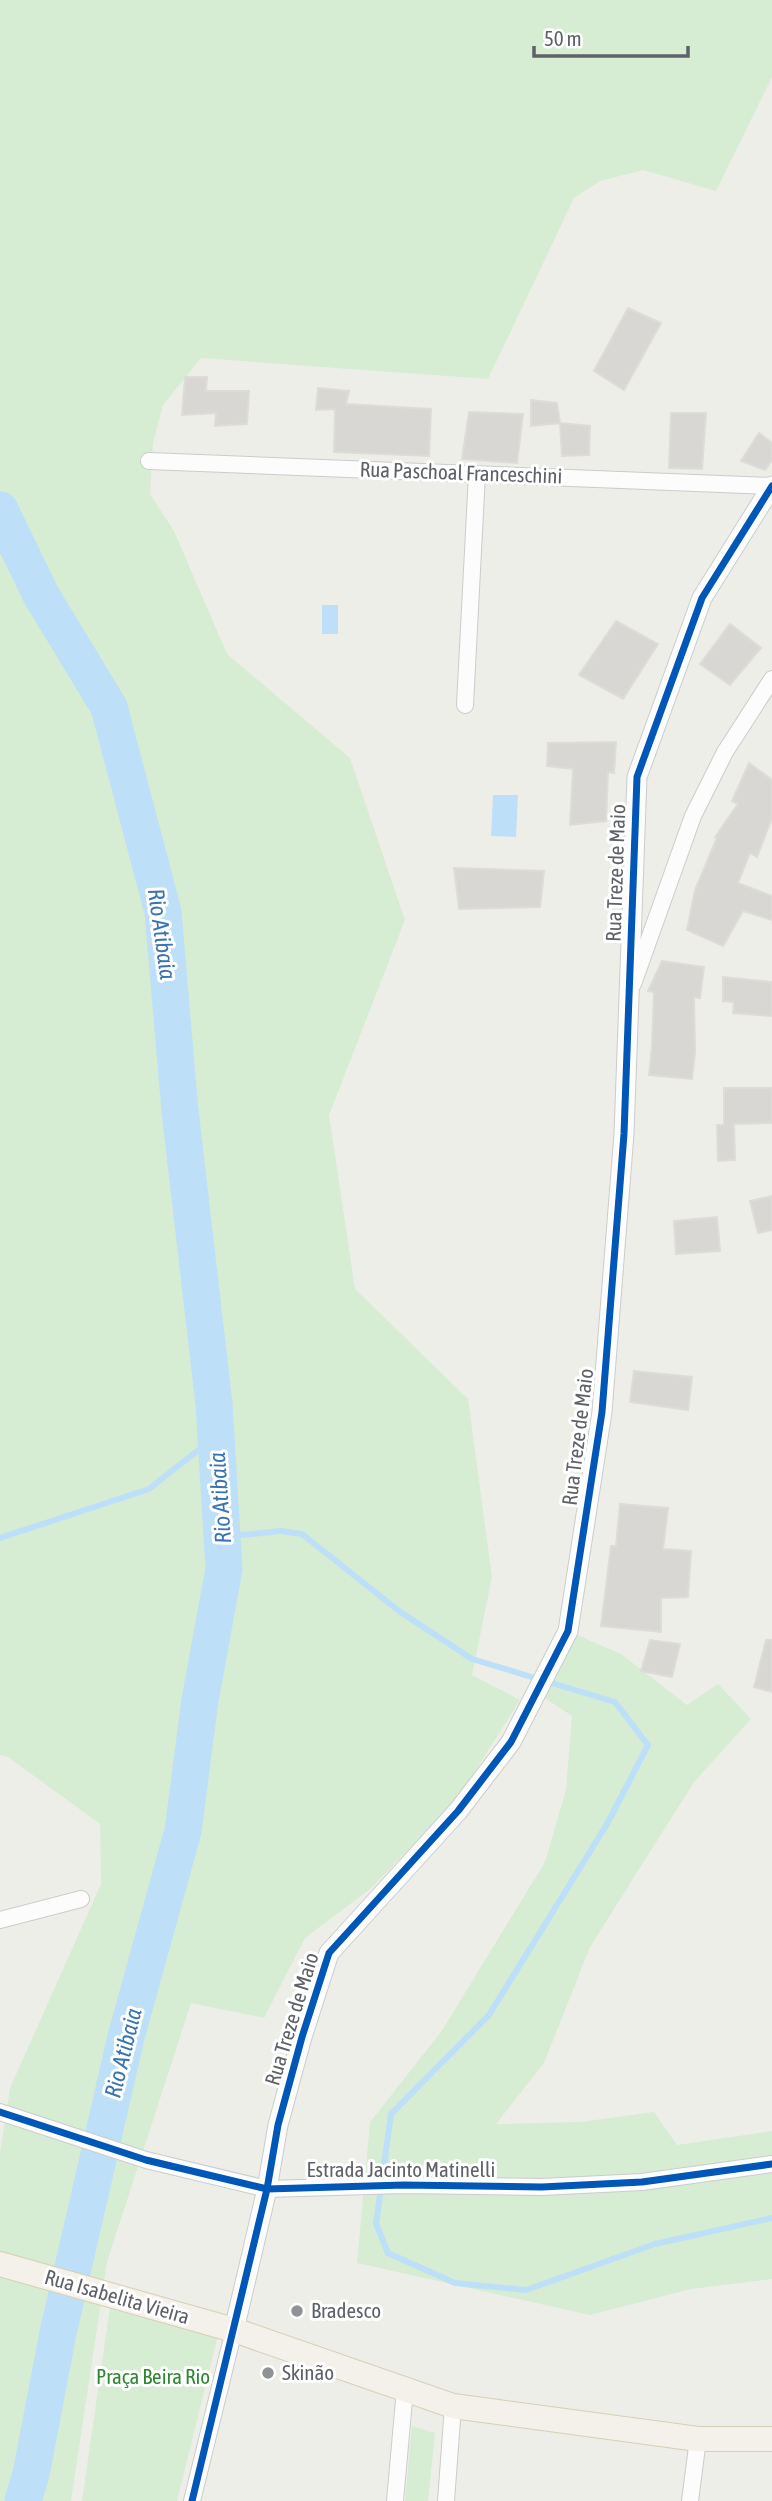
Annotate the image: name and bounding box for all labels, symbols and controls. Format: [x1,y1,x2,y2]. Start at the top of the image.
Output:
scale bar [534,14,688,58]
text: 50 m [544,26,582,50]
street label: Rua Paschoal Franceschini [359,456,563,488]
street label: Rua Treze de Maio [601,804,629,942]
water label: Rio Atibaia [143,887,181,981]
street label: Rua Treze de Maio [557,1367,597,1507]
water label: Rio Atibaia [204,1451,236,1545]
street label: Rua Treze de Maio [259,1949,323,2088]
water label: Rio Atibaia [99,2005,147,2101]
street label: Estrada Jacinto Matinelli [307,2157,495,2181]
street label: Rua Isabelita Vieira [42,2264,192,2328]
place label: Bradesco [311,2298,381,2322]
marker: Bradesco [289,2303,305,2319]
place label: Skinão [282,2360,334,2384]
park label: Praça Beira Rio [96,2364,210,2388]
marker: Skinão [260,2365,276,2381]

